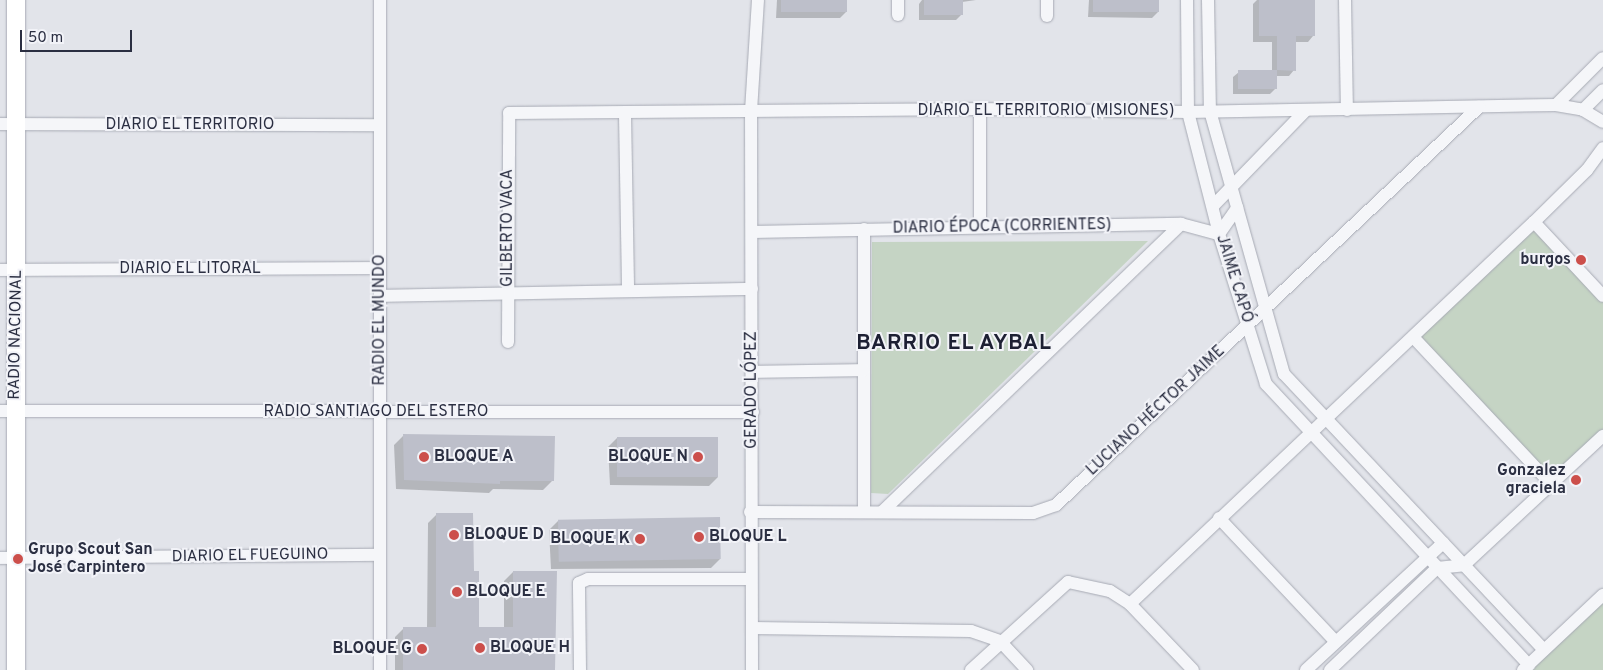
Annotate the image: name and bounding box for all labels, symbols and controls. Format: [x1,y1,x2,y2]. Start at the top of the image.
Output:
scale bar [22,20,135,52]
text: 50 m [28,29,63,48]
street label: DIARIO EL TERRITORIO (MISIONES) [917,101,1175,121]
street label: DIARIO EL TERRITORIO [105,115,275,135]
street label: GILBERTO VACA [498,169,518,287]
street label: DIARIO ÉPOCA (CORRIENTES) [892,215,1112,239]
street label: JAIME CAPÓ [1211,232,1257,326]
place label: burgos [1520,250,1571,270]
street label: RADIO EL MUNDO [370,254,390,386]
marker: burgos [1575,254,1587,266]
street label: DIARIO EL LITORAL [119,259,261,279]
street label: RADIO NACIONAL [5,270,27,400]
street label: GERADO LÓPEZ [742,331,762,449]
district label: BARRIO EL AYBAL [854,331,1054,357]
street label: LUCIANO HÉCTOR JAIME [1083,342,1229,480]
street label: RADIO SANTIAGO DEL ESTERO [263,402,489,422]
place label: BLOQUE A [434,447,514,467]
place label: BLOQUE N [608,447,688,467]
marker: BLOQUE A [418,451,430,463]
marker: BLOQUE N [692,451,704,463]
place label: Gonzalez graciela [1497,461,1566,499]
marker: Gonzalez graciela [1570,474,1582,486]
place label: BLOQUE D [464,525,544,545]
place label: BLOQUE L [709,527,787,547]
marker: BLOQUE D [448,529,460,541]
place label: BLOQUE K [550,529,630,549]
marker: BLOQUE L [693,531,705,543]
marker: BLOQUE K [634,533,646,545]
place label: Grupo Scout San José Carpintero [28,540,153,578]
street label: DIARIO EL FUEGUINO [171,545,329,567]
marker: Grupo Scout San José Carpintero [12,553,24,565]
place label: BLOQUE E [467,582,546,602]
marker: BLOQUE E [451,586,463,598]
place label: BLOQUE H [490,638,570,658]
place label: BLOQUE G [333,639,412,659]
marker: BLOQUE H [474,642,486,654]
marker: BLOQUE G [416,643,428,655]

